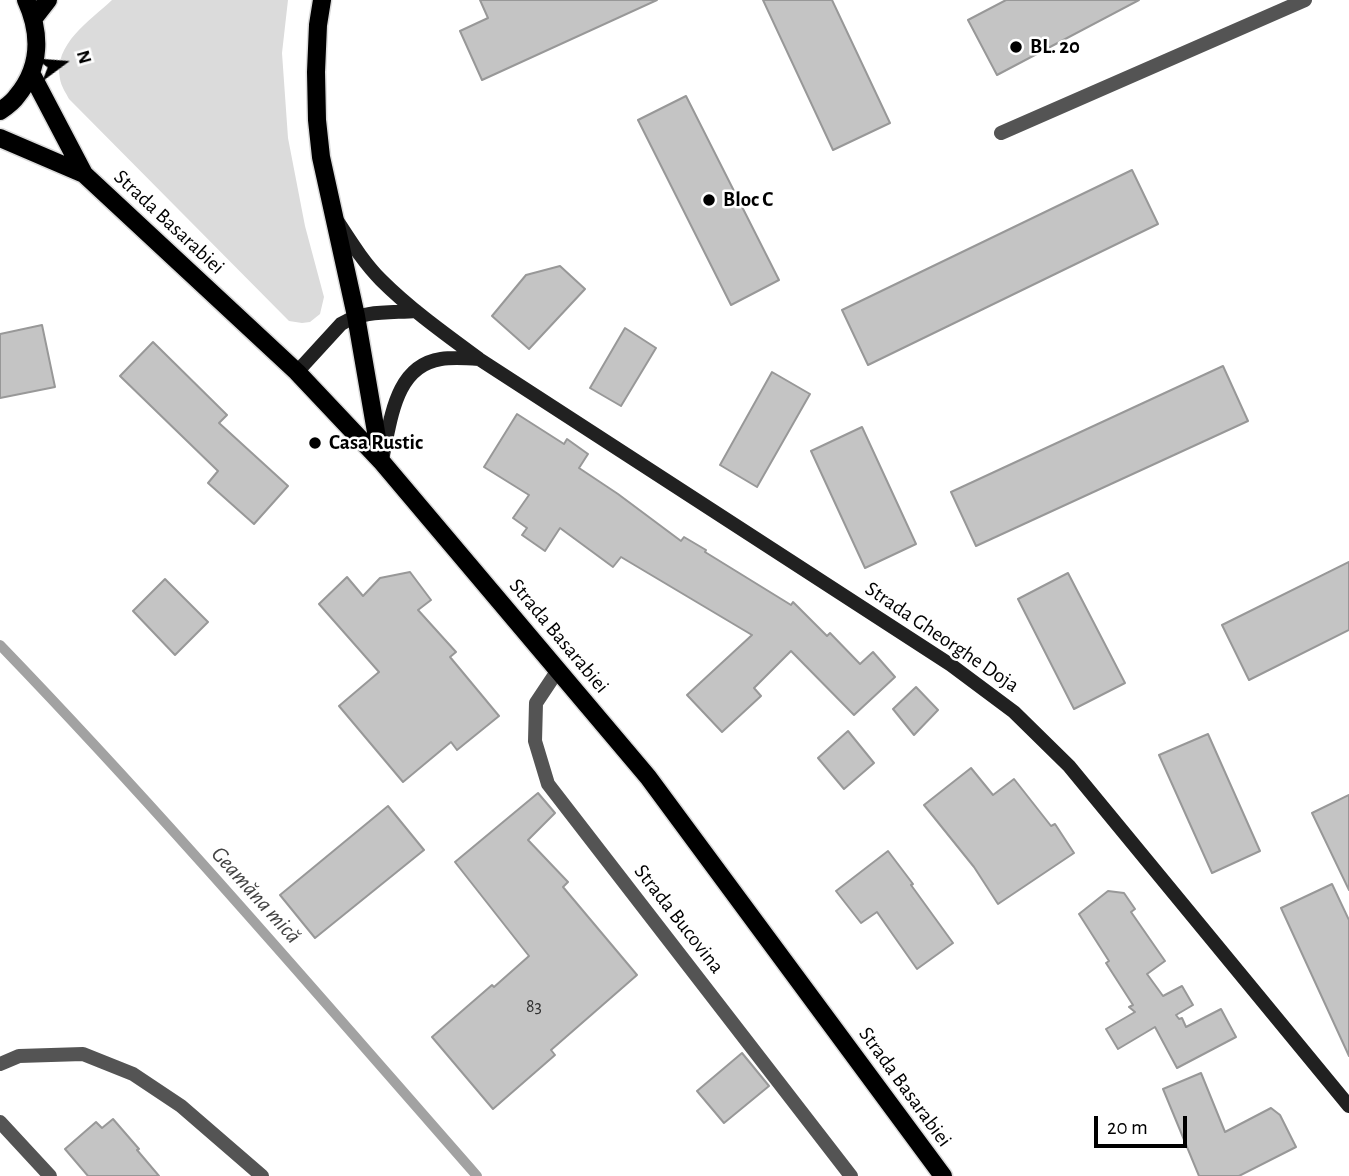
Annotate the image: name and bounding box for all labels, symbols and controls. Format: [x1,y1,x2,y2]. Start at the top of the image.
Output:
north arrow [28,28,98,98]
place label: BL. 20 [1030,34,1080,60]
marker: BL. 20 [1008,39,1024,55]
text: N [73,48,95,66]
street label: Strada Basarabiei [108,164,230,280]
place label: Bloc C [723,187,773,213]
marker: Bloc C [701,192,717,208]
place label: Casa Rustic [329,430,423,456]
marker: Casa Rustic [307,435,323,451]
street label: Strada Basarabiei [504,573,614,699]
street label: Strada Gheorghe Doja [860,576,1024,698]
water label: Geamăna mică [205,841,307,949]
street label: Strada Bucovina [629,859,729,979]
house number: 83 [526,996,542,1018]
street label: Strada Basarabiei [853,1022,957,1152]
scale bar [1097,1102,1190,1146]
text: 20 m [1107,1117,1148,1138]

